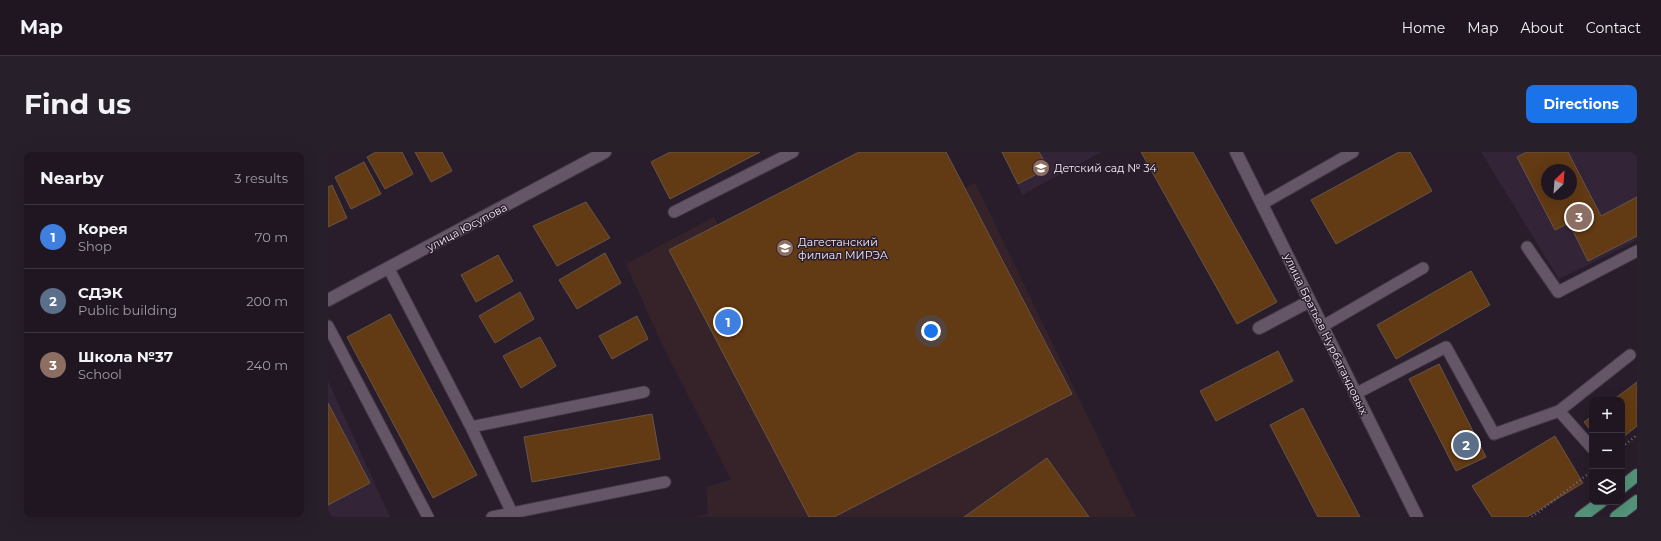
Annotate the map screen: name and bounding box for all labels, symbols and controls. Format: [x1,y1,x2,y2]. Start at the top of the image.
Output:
text: Map [20,16,63,39]
text: Home [1402,19,1445,37]
text: Map [1467,19,1498,37]
text: About [1520,19,1564,37]
text: Contact [1586,19,1641,37]
button: Directions [1526,85,1637,123]
text: Find us [24,87,131,121]
school or university icon: Детский сад № 34 [1031,158,1051,178]
place label: Детский сад № 34 [1054,161,1158,175]
north arrow [1541,164,1577,200]
text: Nearby [40,168,104,188]
text: 3 results [234,170,288,186]
street label: улица Юсупова [424,200,510,255]
pin: 3 [1566,202,1592,232]
text: Корея [78,219,128,238]
text: 1 [50,229,56,245]
text: 70 m [255,229,288,245]
place label: Дагестанский филиал МИРЭА [798,235,889,262]
text: Shop [78,238,112,254]
school or university icon: Дагестанский филиал МИРЭА [775,238,795,258]
street label: улица Братьев Нурбагандовых [1280,250,1371,417]
text: СДЭК [78,283,123,302]
text: 2 [49,293,57,309]
text: 200 m [246,293,288,309]
text: Public building [78,302,177,318]
pin: 1 [715,307,741,337]
your location [921,321,941,341]
text: Школа №37 [78,347,173,366]
text: 3 [49,357,57,373]
text: 240 m [247,357,288,373]
text: School [78,366,122,382]
map controls [1589,397,1625,505]
button: + [1589,397,1625,433]
pin: 2 [1453,430,1479,460]
button: − [1589,433,1625,469]
button: layers [1589,469,1625,505]

